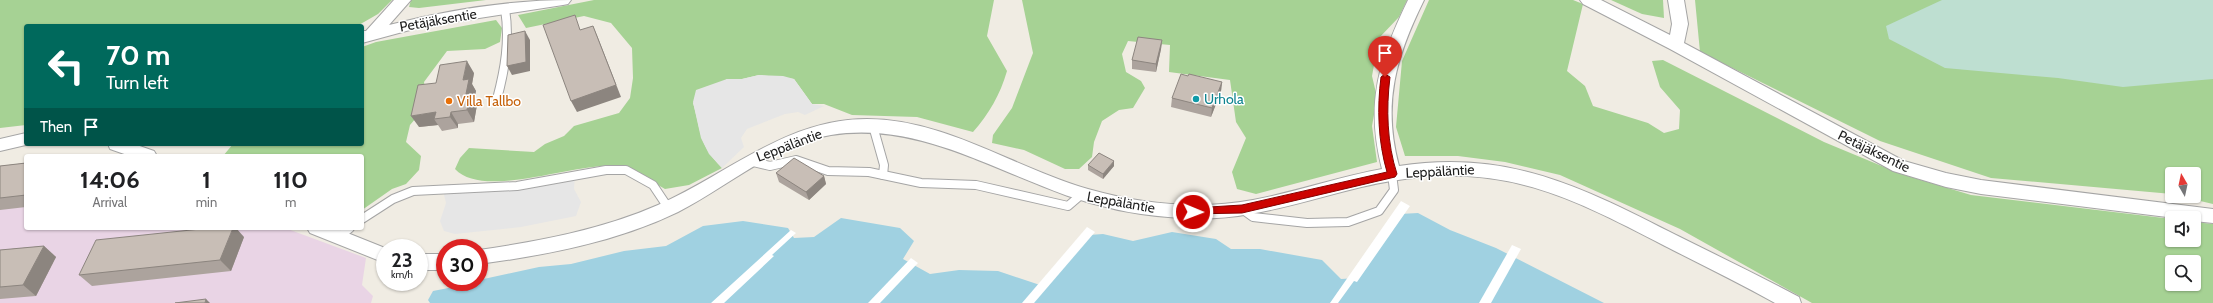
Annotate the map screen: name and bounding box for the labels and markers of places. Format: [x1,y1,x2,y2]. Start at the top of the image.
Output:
pin [1368,36,1402,77]
place label: Urhola [1204,90,1244,108]
place label: Villa Tallbo [457,92,521,110]
marker: Urhola [1191,94,1201,104]
marker: Villa Tallbo [444,96,454,106]

